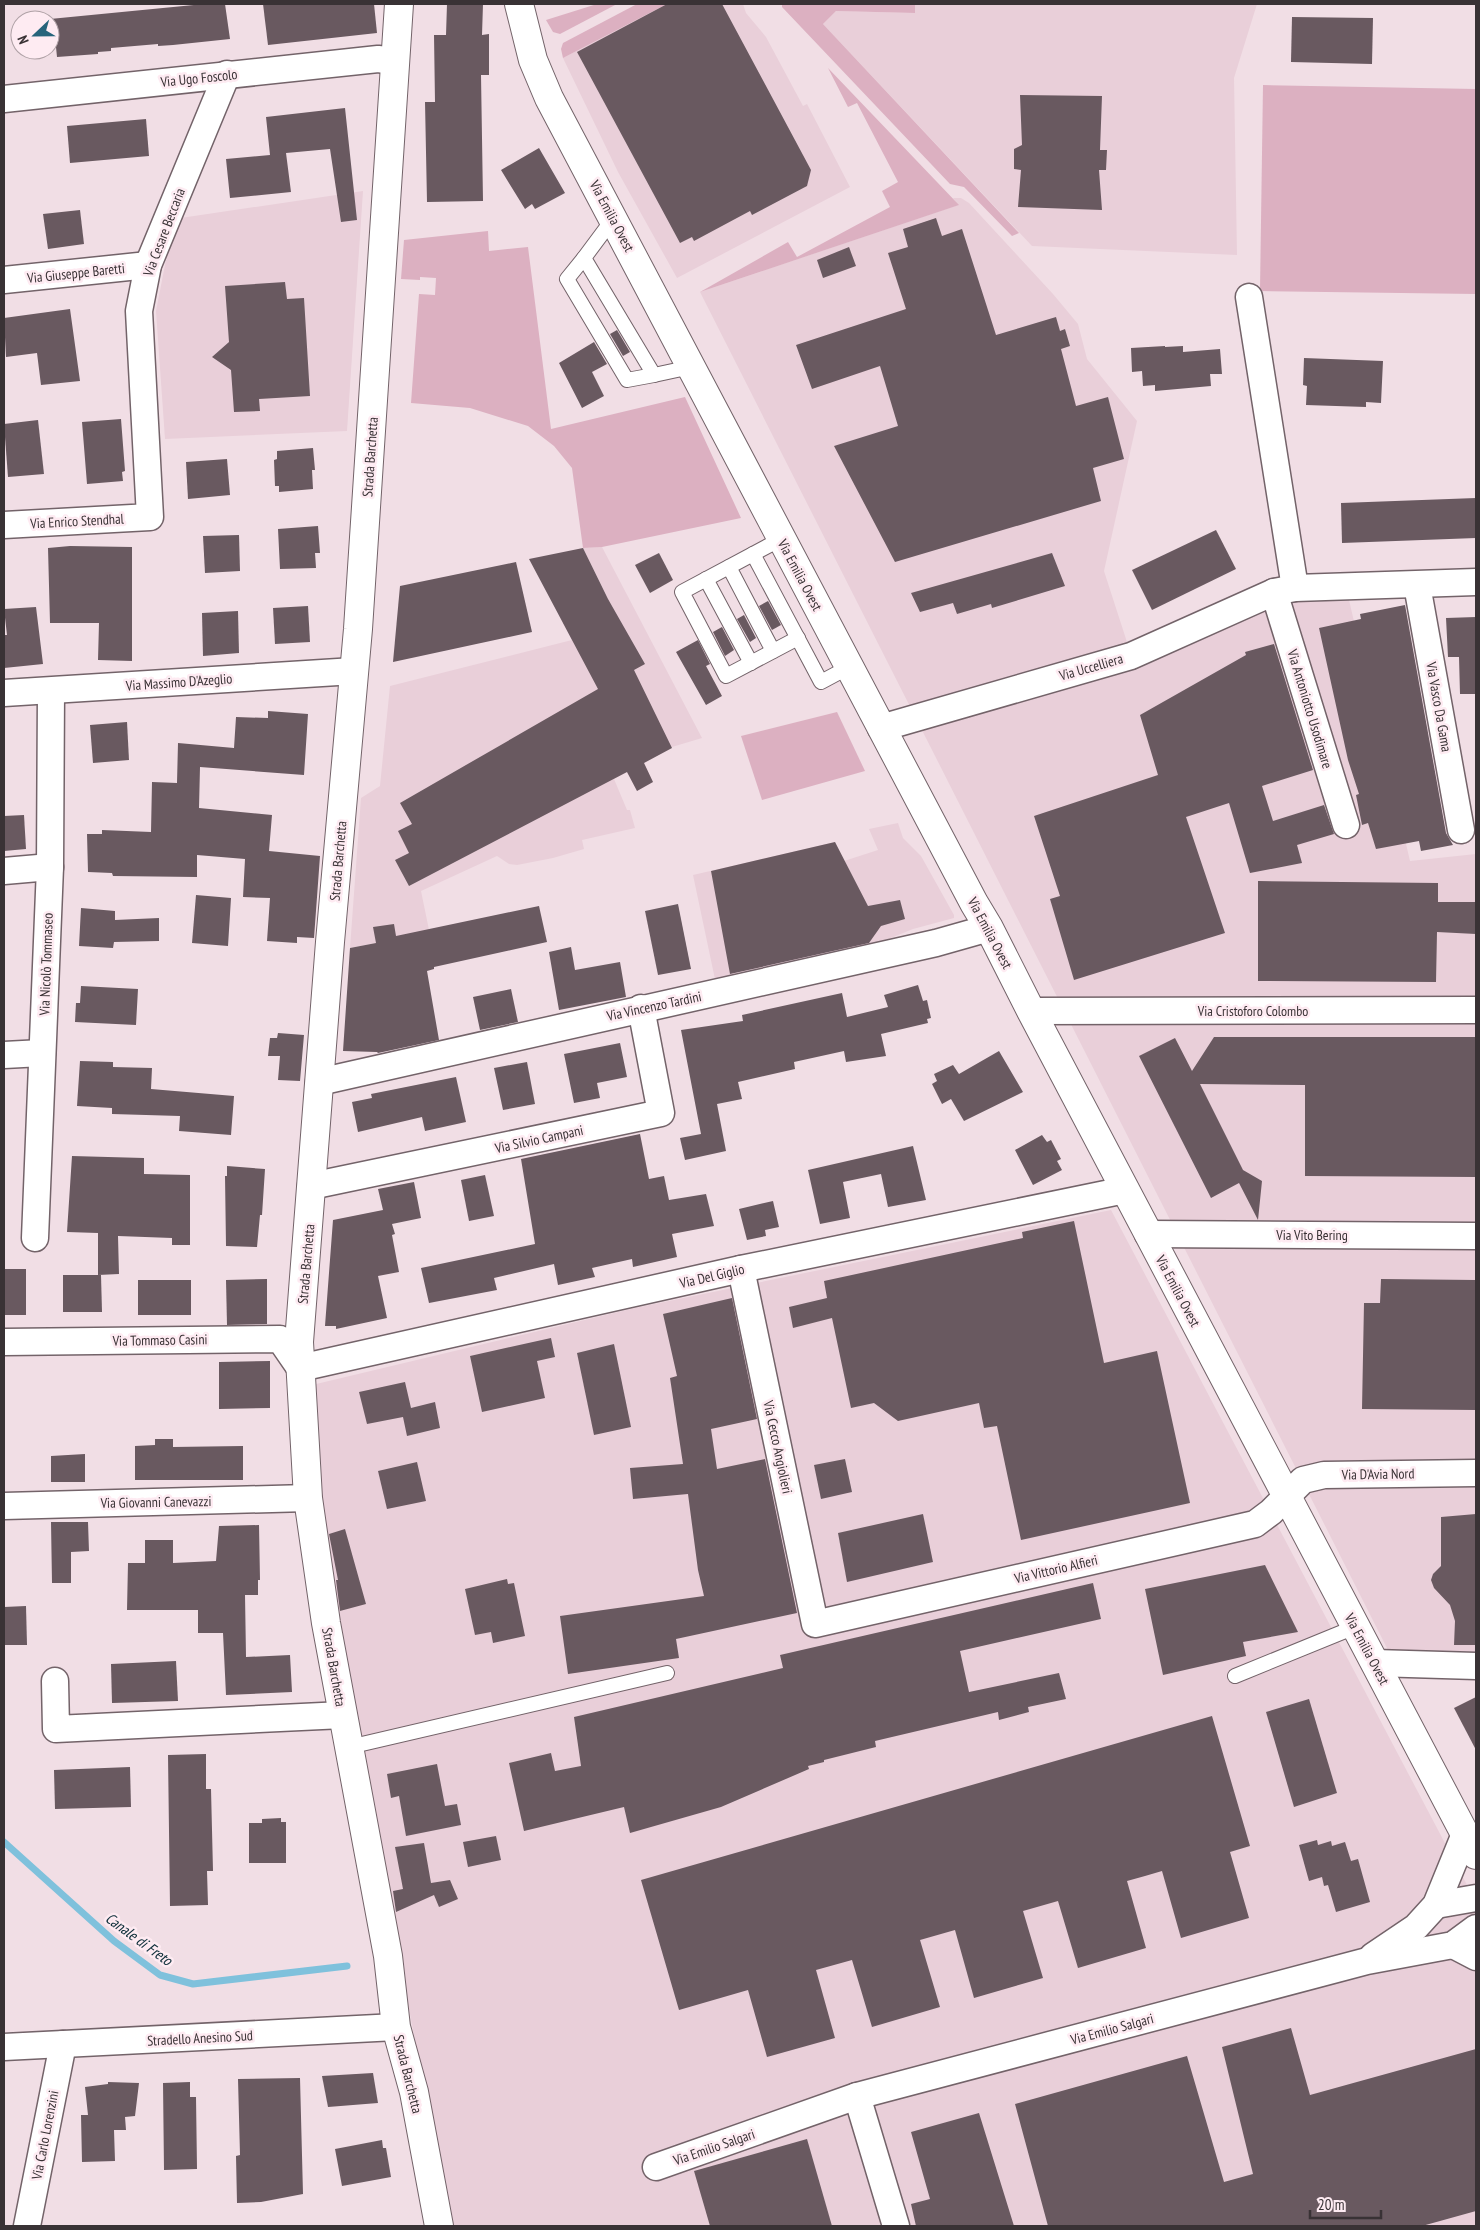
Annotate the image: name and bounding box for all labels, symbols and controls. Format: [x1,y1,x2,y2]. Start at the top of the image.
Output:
north arrow [10,10,60,60]
text: N [13,33,33,47]
street label: Via Ugo Foscolo [159,65,238,91]
street label: Via Emilia Ovest [585,176,638,255]
street label: Via Cesare Beccaria [139,185,189,280]
street label: Via Giuseppe Baretti [25,259,126,287]
street label: Strada Barchetta [358,416,382,498]
street label: Via Enrico Stendhal [29,510,125,532]
street label: Via Emilia Ovest [773,535,826,614]
street label: Via Antoniotto Usodimare [1283,646,1337,771]
street label: Via Uccelliera [1056,649,1125,685]
street label: Via Vasco Da Gama [1422,660,1456,753]
street label: Via Massimo D'Azeglio [124,669,233,695]
street label: Strada Barchetta [326,820,350,902]
street label: Via Emilia Ovest [963,893,1016,972]
street label: Via Nicolò Tommaseo [35,912,57,1017]
street label: Via Vincenzo Tardini [604,987,703,1025]
street label: Via Cristoforo Colombo [1197,1002,1308,1020]
street label: Via Silvio Campani [492,1121,585,1157]
street label: Strada Barchetta [294,1223,318,1305]
street label: Via Vito Bering [1275,1226,1348,1244]
street label: Via Emilia Ovest [1151,1251,1204,1330]
street label: Via Del Giglio [677,1260,746,1292]
street label: Via Tommaso Casini [111,1330,208,1350]
street label: Via Cecco Angiolieri [759,1398,797,1495]
street label: Via D'Avia Nord [1340,1464,1415,1484]
street label: Via Giovanni Canevazzi [99,1492,212,1512]
street label: Via Vittorio Alfieri [1012,1551,1099,1588]
street label: Via Emilia Ovest [1340,1609,1393,1688]
street label: Strada Barchetta [318,1626,350,1708]
water label: Canale di Freto [102,1908,177,1971]
street label: Via Emilio Salgari [1068,2009,1155,2049]
street label: Stradello Anesino Sud [147,2026,253,2050]
street label: Strada Barchetta [390,2033,426,2115]
street label: Via Carlo Lorenzini [27,2089,62,2182]
street label: Via Emilio Salgari [670,2125,757,2170]
scale bar [1310,2188,1381,2220]
text: 20 m [1318,2195,1344,2214]

